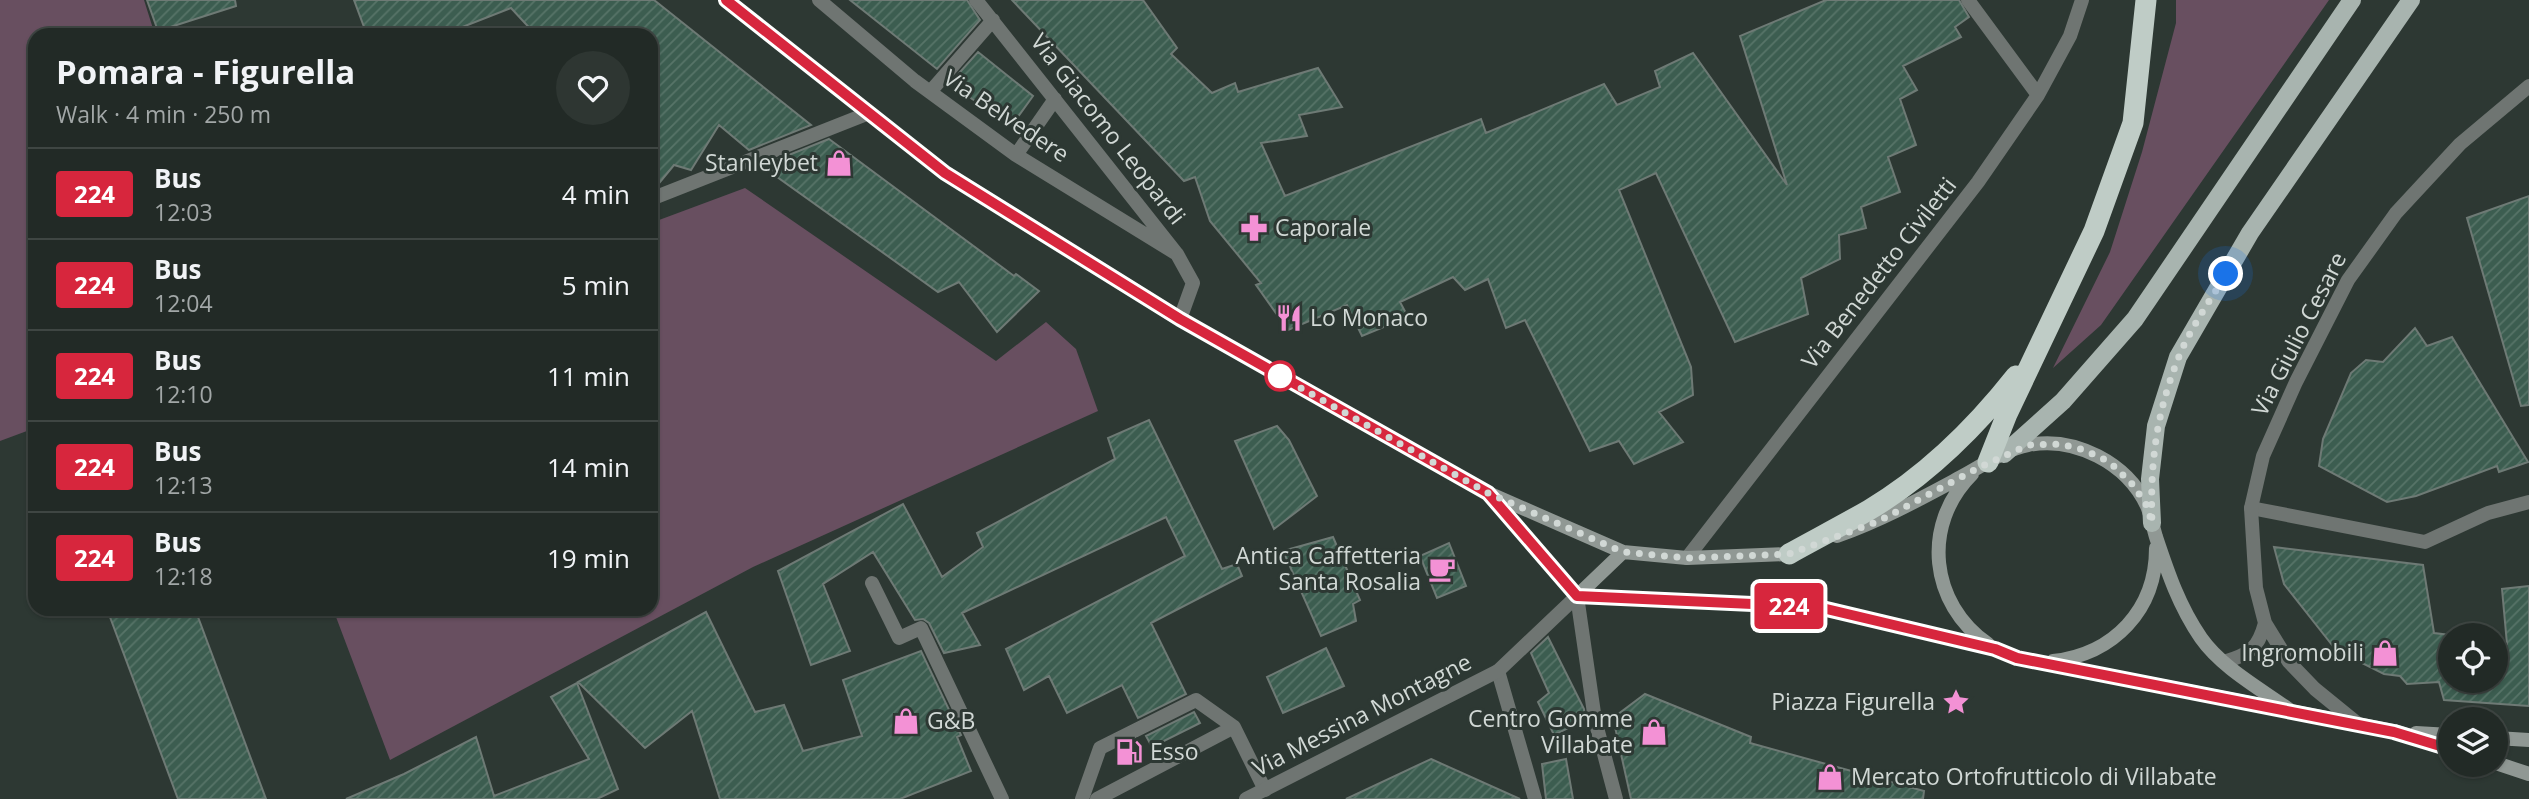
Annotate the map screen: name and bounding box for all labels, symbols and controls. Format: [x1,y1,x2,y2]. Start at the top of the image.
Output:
street label: Via Giacomo Leopardi [1024,26,1194,231]
text: Pomara - Figurella [56,49,355,94]
button: heart [556,51,630,125]
street label: Via Belvedere [937,61,1076,169]
text: Walk · 4 min · 250 m [56,98,271,130]
place label: Stanleybet [705,146,818,178]
shop icon: Stanleybet [824,148,854,178]
text: Bus [154,160,201,196]
street label: Via Benedetto Civiletti [1793,170,1963,375]
text: 4 min [562,176,630,212]
text: 224 [74,177,115,210]
text: 12:03 [154,196,213,228]
place label: Caporale [1275,211,1371,243]
pharmacy icon: Caporale [1239,213,1269,243]
street label: Via Giulio Cesare [2243,246,2353,421]
text: Bus [154,251,201,287]
your location [2208,256,2243,291]
text: 5 min [562,267,630,303]
text: 224 [74,268,115,301]
text: 12:04 [154,287,213,319]
place label: Lo Monaco [1310,301,1428,333]
restaurant icon: Lo Monaco [1274,303,1304,333]
text: Bus [154,342,201,378]
text: 11 min [547,358,630,394]
text: 224 [74,359,115,392]
unlabelled marker [1265,361,1295,391]
text: 12:10 [154,378,213,410]
text: Bus [154,433,201,469]
text: 14 min [547,449,630,485]
text: 224 [74,450,115,483]
text: 12:13 [154,469,213,501]
text: Bus [154,524,201,560]
place label: Antica Caffetteria Santa Rosalia [1236,539,1421,597]
text: 19 min [547,540,630,576]
text: 224 [74,541,115,574]
cafe icon: Antica Caffetteria Santa Rosalia [1427,554,1457,584]
text: 12:18 [154,560,213,592]
line badge: 224 [1749,583,1829,629]
text: 224 [1768,589,1810,622]
map controls [2438,623,2508,777]
button: locate [2438,623,2508,693]
place label: Ingromobili [2241,636,2364,668]
shop icon: Ingromobili [2370,638,2400,668]
street label: Via Messina Montagne [1247,645,1476,783]
place label: Piazza Figurella [1771,685,1935,717]
place icon: Piazza Figurella [1941,687,1971,717]
place label: Centro Gomme Villabate [1468,702,1633,760]
place label: G&B [927,704,975,736]
shop icon: G&B [891,706,921,736]
button: layers [2438,707,2508,777]
shop icon: Centro Gomme Villabate [1639,717,1669,747]
place label: Esso [1150,735,1199,767]
fuel station icon: Esso [1114,737,1144,767]
place label: Mercato Ortofrutticolo di Villabate [1851,760,2217,792]
shop icon: Mercato Ortofrutticolo di Villabate [1815,762,1845,792]

